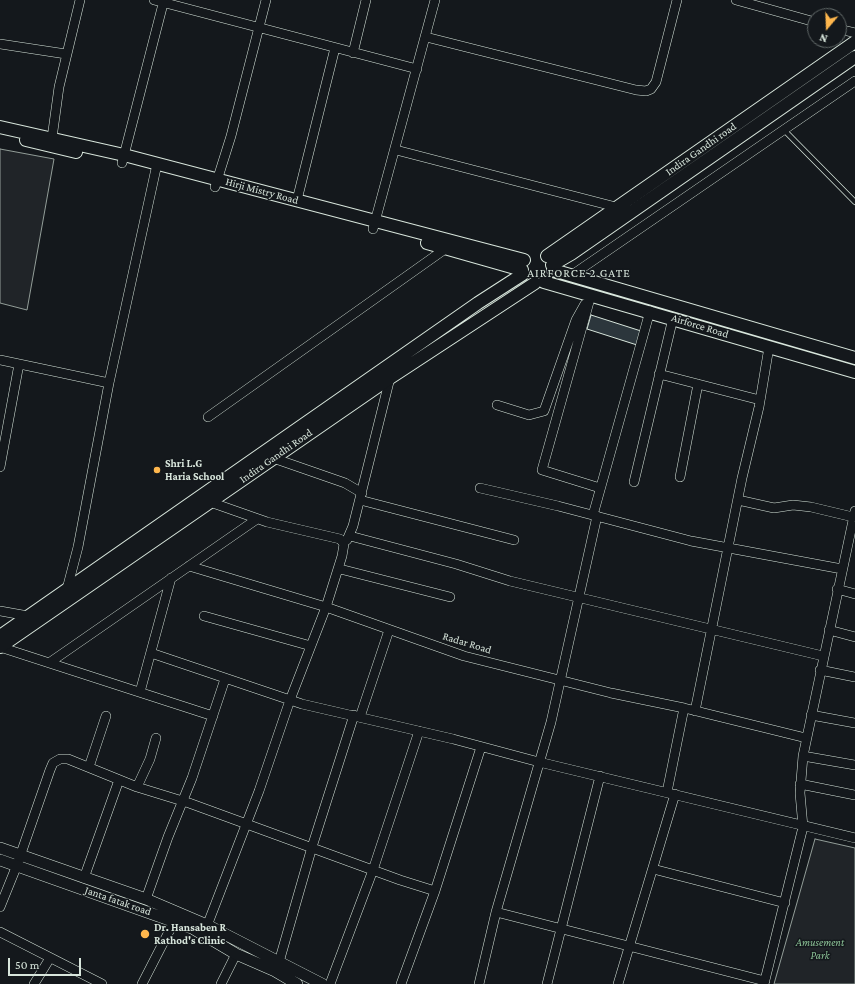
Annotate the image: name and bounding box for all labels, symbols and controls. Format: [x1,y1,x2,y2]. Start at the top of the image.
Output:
north arrow [807,8,847,48]
text: N [818,32,829,45]
street label: Indira Gandhi road [663,120,739,178]
street label: Hirji Mistry Road [224,175,300,207]
district label: AIRFORCE 2 GATE [527,266,631,280]
street label: Airforce Road [670,311,730,341]
street label: Indira Gandhi Road [237,426,315,486]
place label: Shri L.G Haria School [165,457,224,483]
marker: Shri L.G Haria School [152,465,162,475]
street label: Radar Road [441,629,493,657]
street label: Janta fatak road [83,883,153,919]
place label: Dr. Hansaben R Rathod's Clinic [154,921,226,947]
marker: Dr. Hansaben R Rathod's Clinic [139,928,151,940]
park label: Amusement Park [796,936,844,962]
scale bar [10,950,83,976]
text: 50 m [15,958,39,972]

